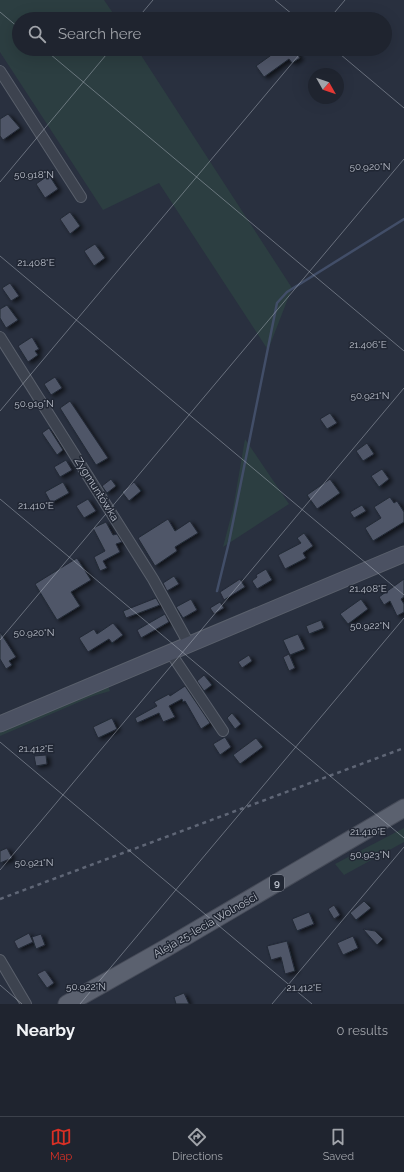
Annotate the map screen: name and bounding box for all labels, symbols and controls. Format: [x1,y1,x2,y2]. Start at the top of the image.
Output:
search box [12,12,392,56]
icon: search [26,23,48,45]
text: Search here [58,25,141,43]
north arrow [308,68,344,104]
text: 50.920°N [350,161,390,172]
text: 50.918°N [14,169,54,180]
text: 21.408°E [17,257,55,268]
text: 21.406°E [349,339,387,350]
text: 50.921°N [351,390,389,401]
text: 50.919°N [14,398,54,409]
street label: Zygmuntówka [72,455,121,524]
text: 21.410°E [18,500,54,511]
text: 21.408°E [349,583,387,594]
text: 50.922°N [350,620,390,631]
text: 50.920°N [14,627,54,638]
text: 21.412°E [19,743,53,754]
text: 21.410°E [350,826,386,837]
text: 50.923°N [350,849,390,860]
text: 50.921°N [15,857,53,868]
road number: 9 [270,875,284,891]
street label: Aleja 25-lecia Wolności [151,890,260,961]
text: 50.922°N [66,981,106,992]
text: 21.412°E [287,982,321,993]
text: Nearby [16,1020,75,1040]
text: 0 results [337,1023,388,1038]
tab: Map [50,1126,72,1163]
tab: Directions [172,1126,223,1163]
tab: Saved [323,1126,354,1163]

